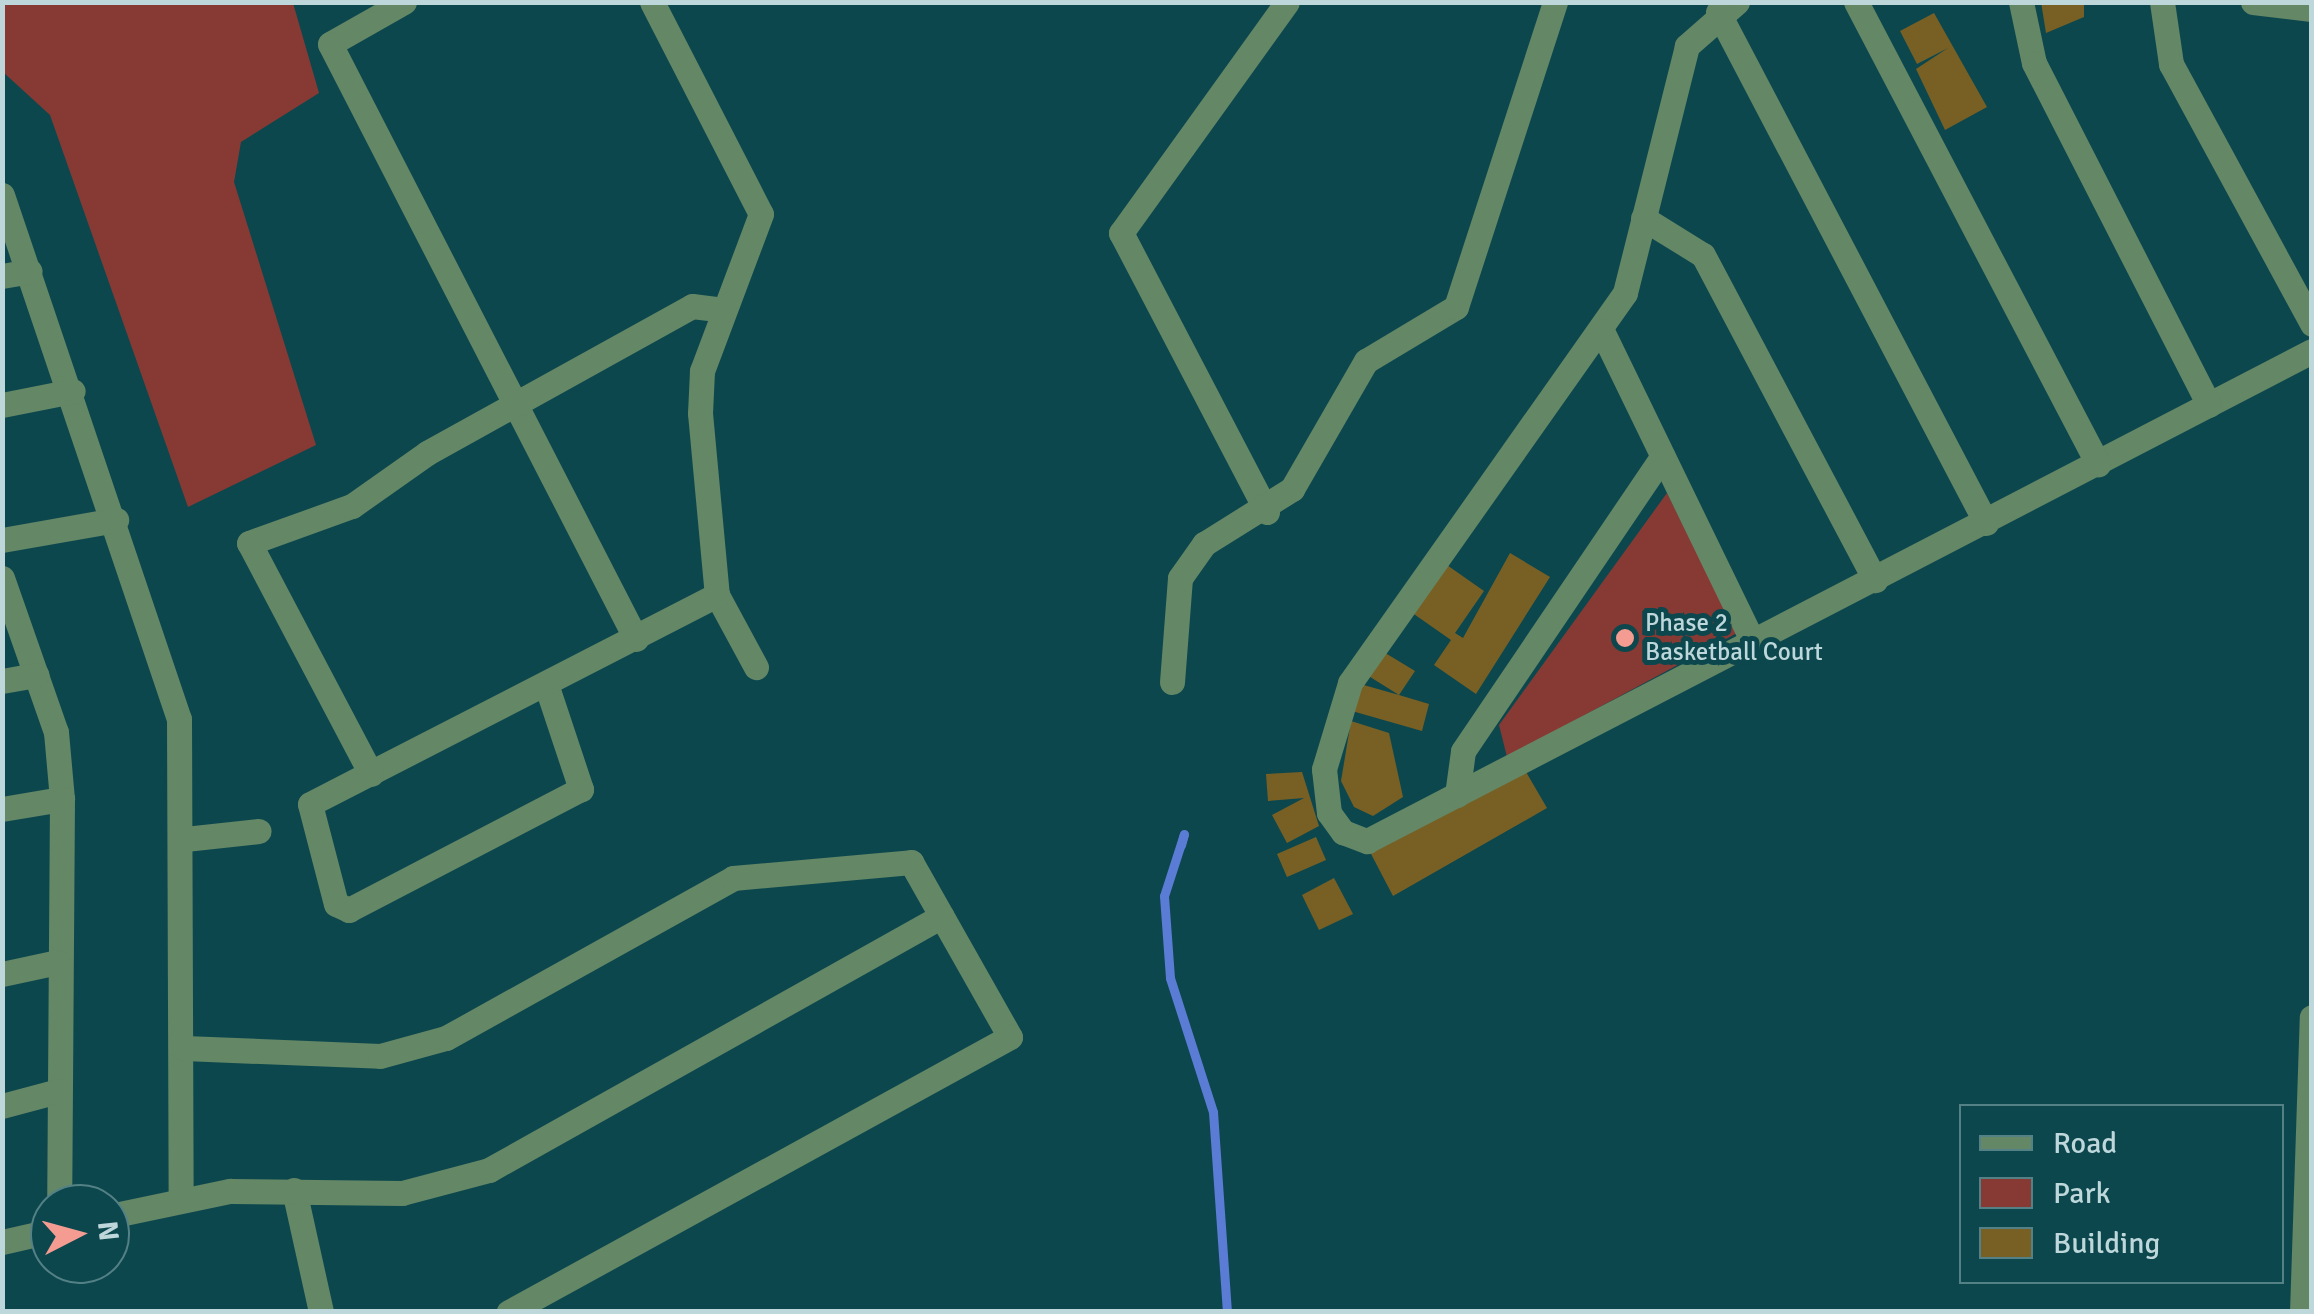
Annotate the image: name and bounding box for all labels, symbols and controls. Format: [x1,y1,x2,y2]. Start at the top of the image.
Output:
place label: Phase 2 Basketball Court [1645,609,1823,668]
marker: Phase 2 Basketball Court [1614,627,1636,649]
legend [1959,1104,2284,1284]
text: Road [2053,1125,2117,1162]
text: Park [2053,1175,2111,1212]
north arrow [30,1184,130,1284]
text: N [90,1220,126,1243]
text: Building [2053,1225,2160,1262]

